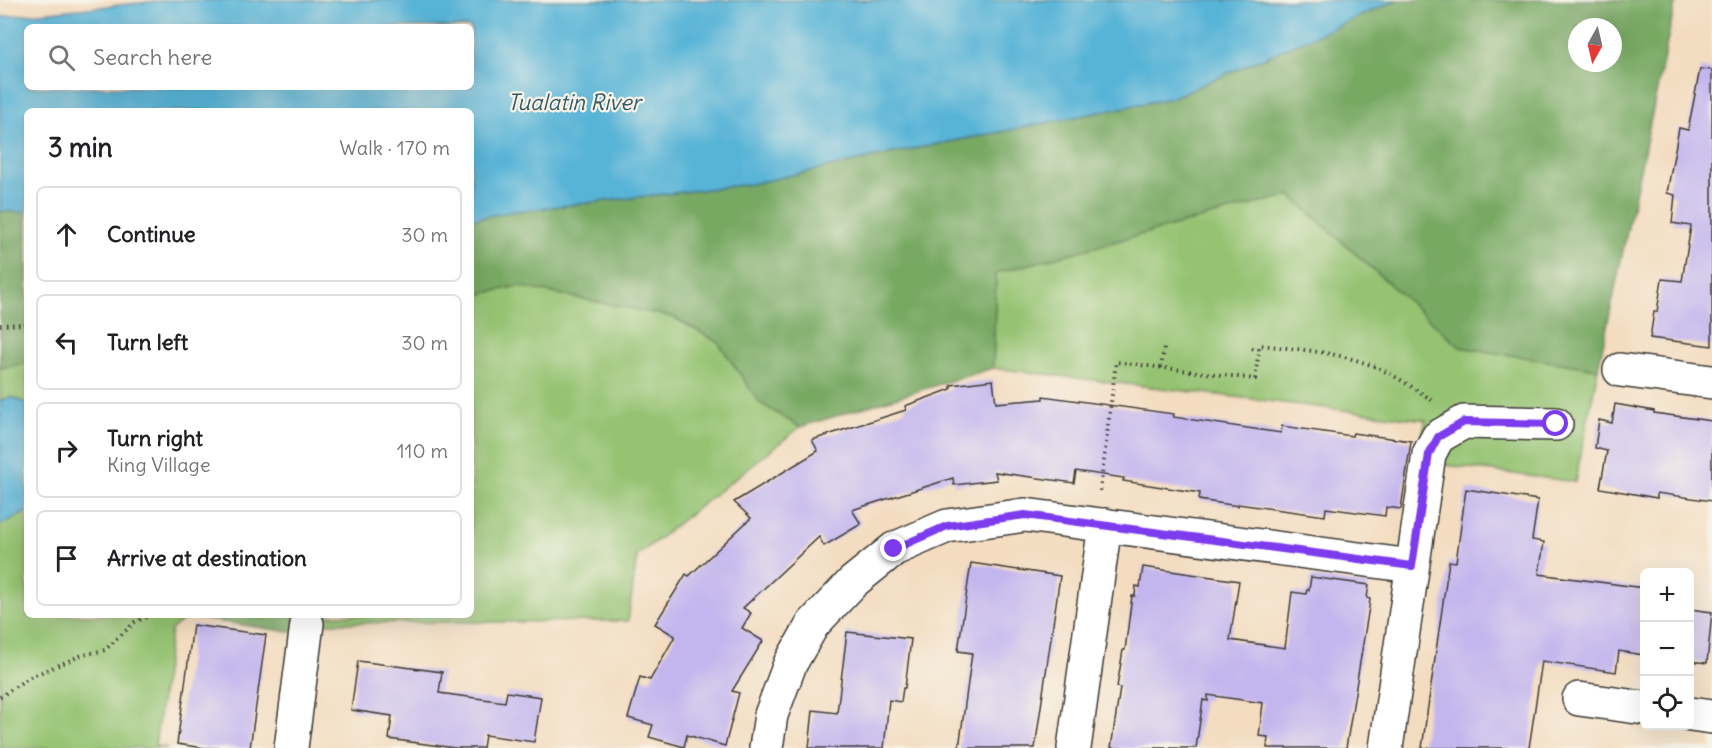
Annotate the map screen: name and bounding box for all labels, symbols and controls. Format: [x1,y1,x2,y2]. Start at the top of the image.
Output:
north arrow [1568,18,1622,72]
search box [24,24,474,90]
icon: search [45,41,78,74]
text: Search here [93,43,212,71]
water label: Tualatin River [507,88,644,116]
text: 3 min [48,131,113,164]
text: Walk · 170 m [339,135,450,160]
icon: ahead [50,218,83,251]
text: Continue [107,220,196,248]
text: 30 m [401,222,448,247]
icon: left [50,326,83,359]
text: Turn left [107,328,188,356]
text: 30 m [401,330,448,355]
route start [1542,410,1568,436]
text: Turn right [107,424,203,452]
icon: right [50,434,83,467]
text: 110 m [397,438,448,463]
text: King Village [107,452,211,477]
route end [880,535,906,561]
icon: arrive [50,542,83,575]
text: Arrive at destination [107,544,307,572]
map controls [1640,568,1694,730]
button: + [1640,568,1694,622]
button: − [1640,622,1694,676]
button: locate [1640,676,1694,730]

